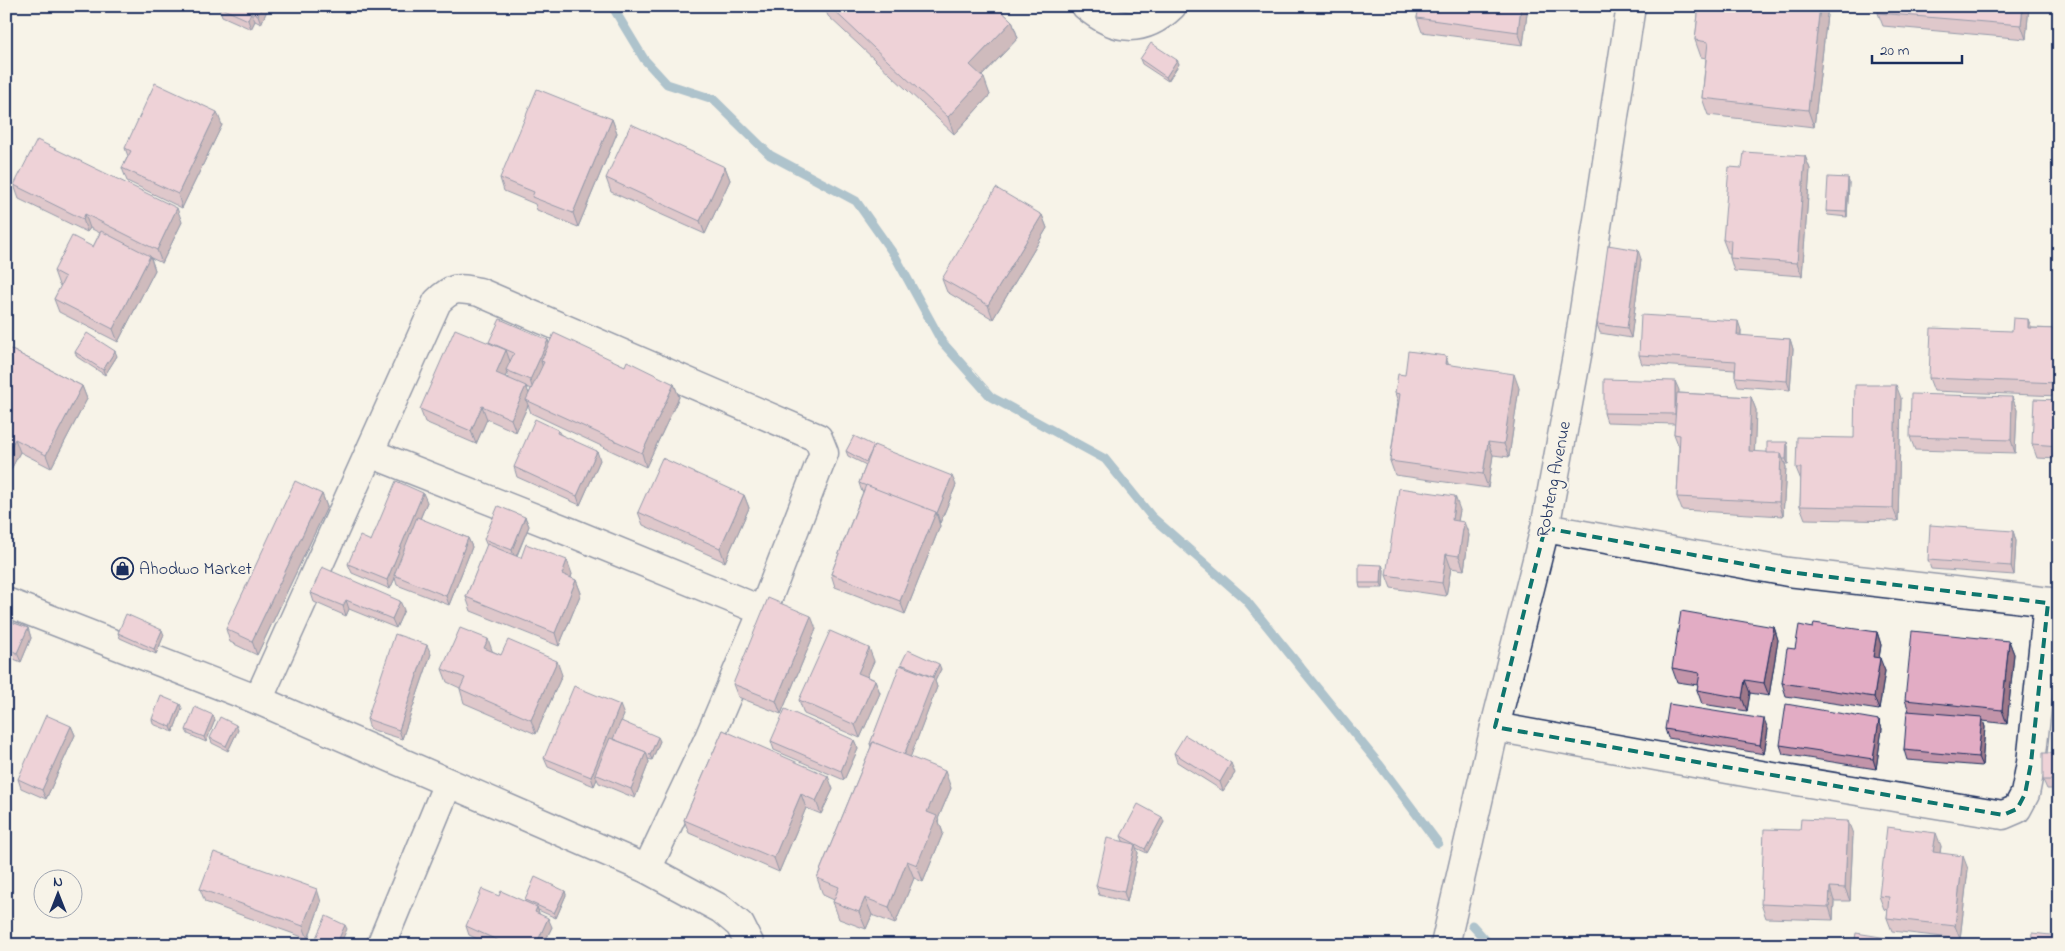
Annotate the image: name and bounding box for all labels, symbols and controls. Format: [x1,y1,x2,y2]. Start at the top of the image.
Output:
scale bar [1872,32,1962,64]
text: 20 m [1880,40,1910,62]
street label: Robteng Avenue [1531,418,1580,540]
shop icon: Ahodwo Market [111,556,135,580]
place label: Ahodwo Market [139,557,252,583]
north arrow [32,868,82,918]
text: N [53,872,63,893]

